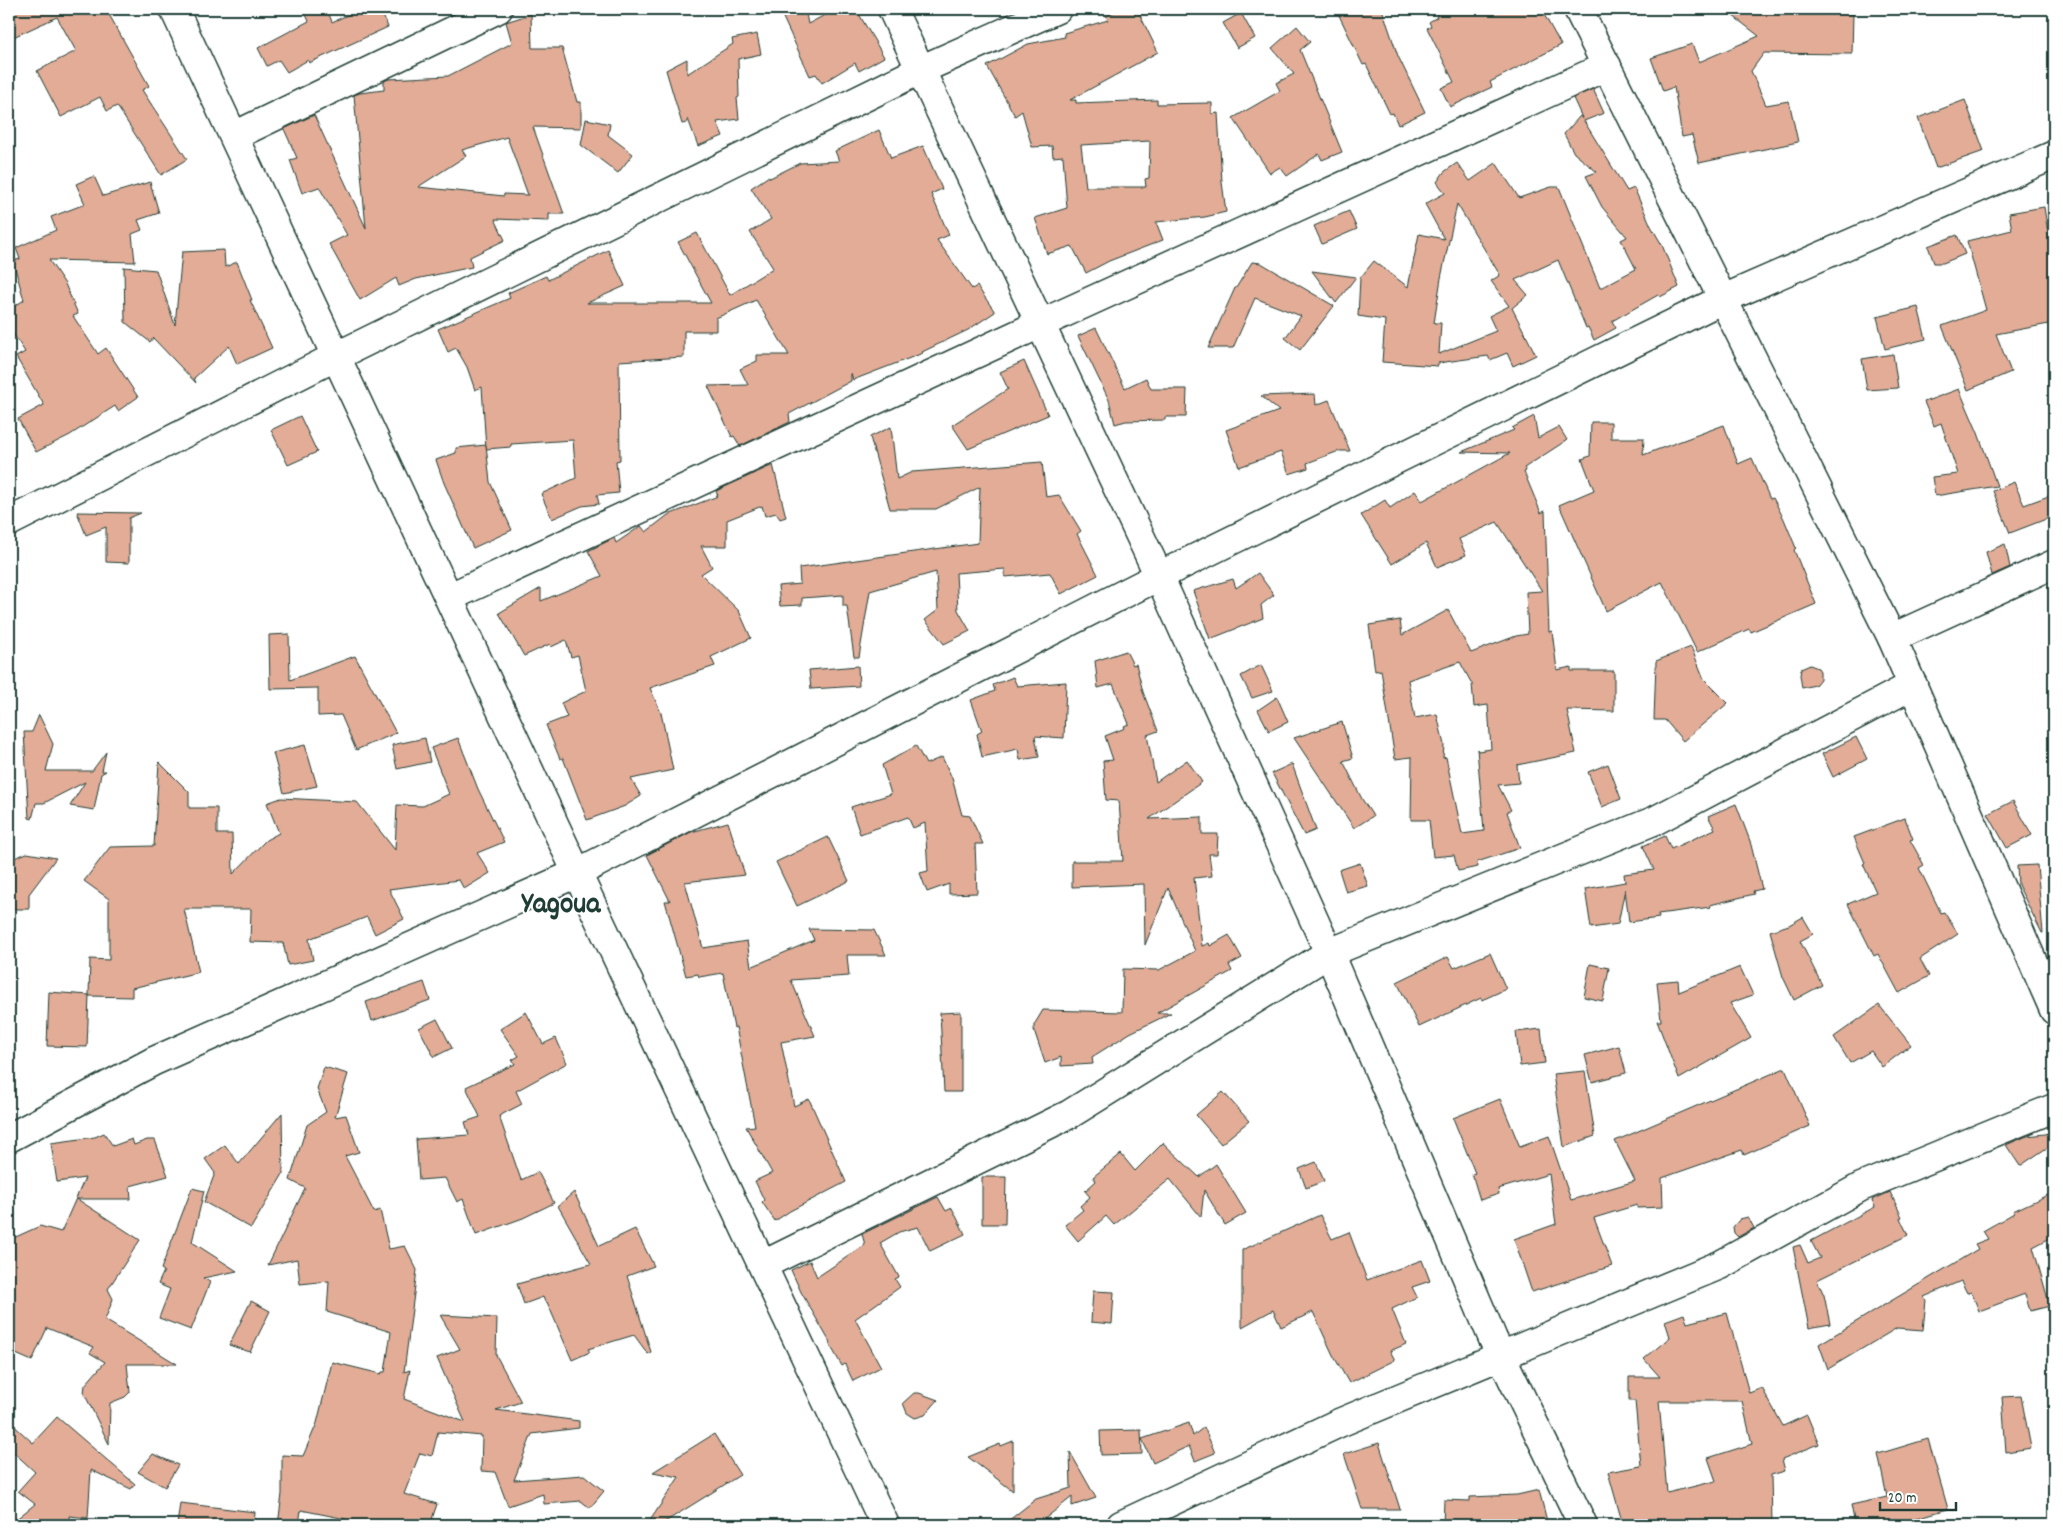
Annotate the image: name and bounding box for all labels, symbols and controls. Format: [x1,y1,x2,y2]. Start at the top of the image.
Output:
district label: Yagoua [521,885,601,928]
scale bar [1880,1479,1957,1511]
text: 20 m [1888,1488,1916,1510]

